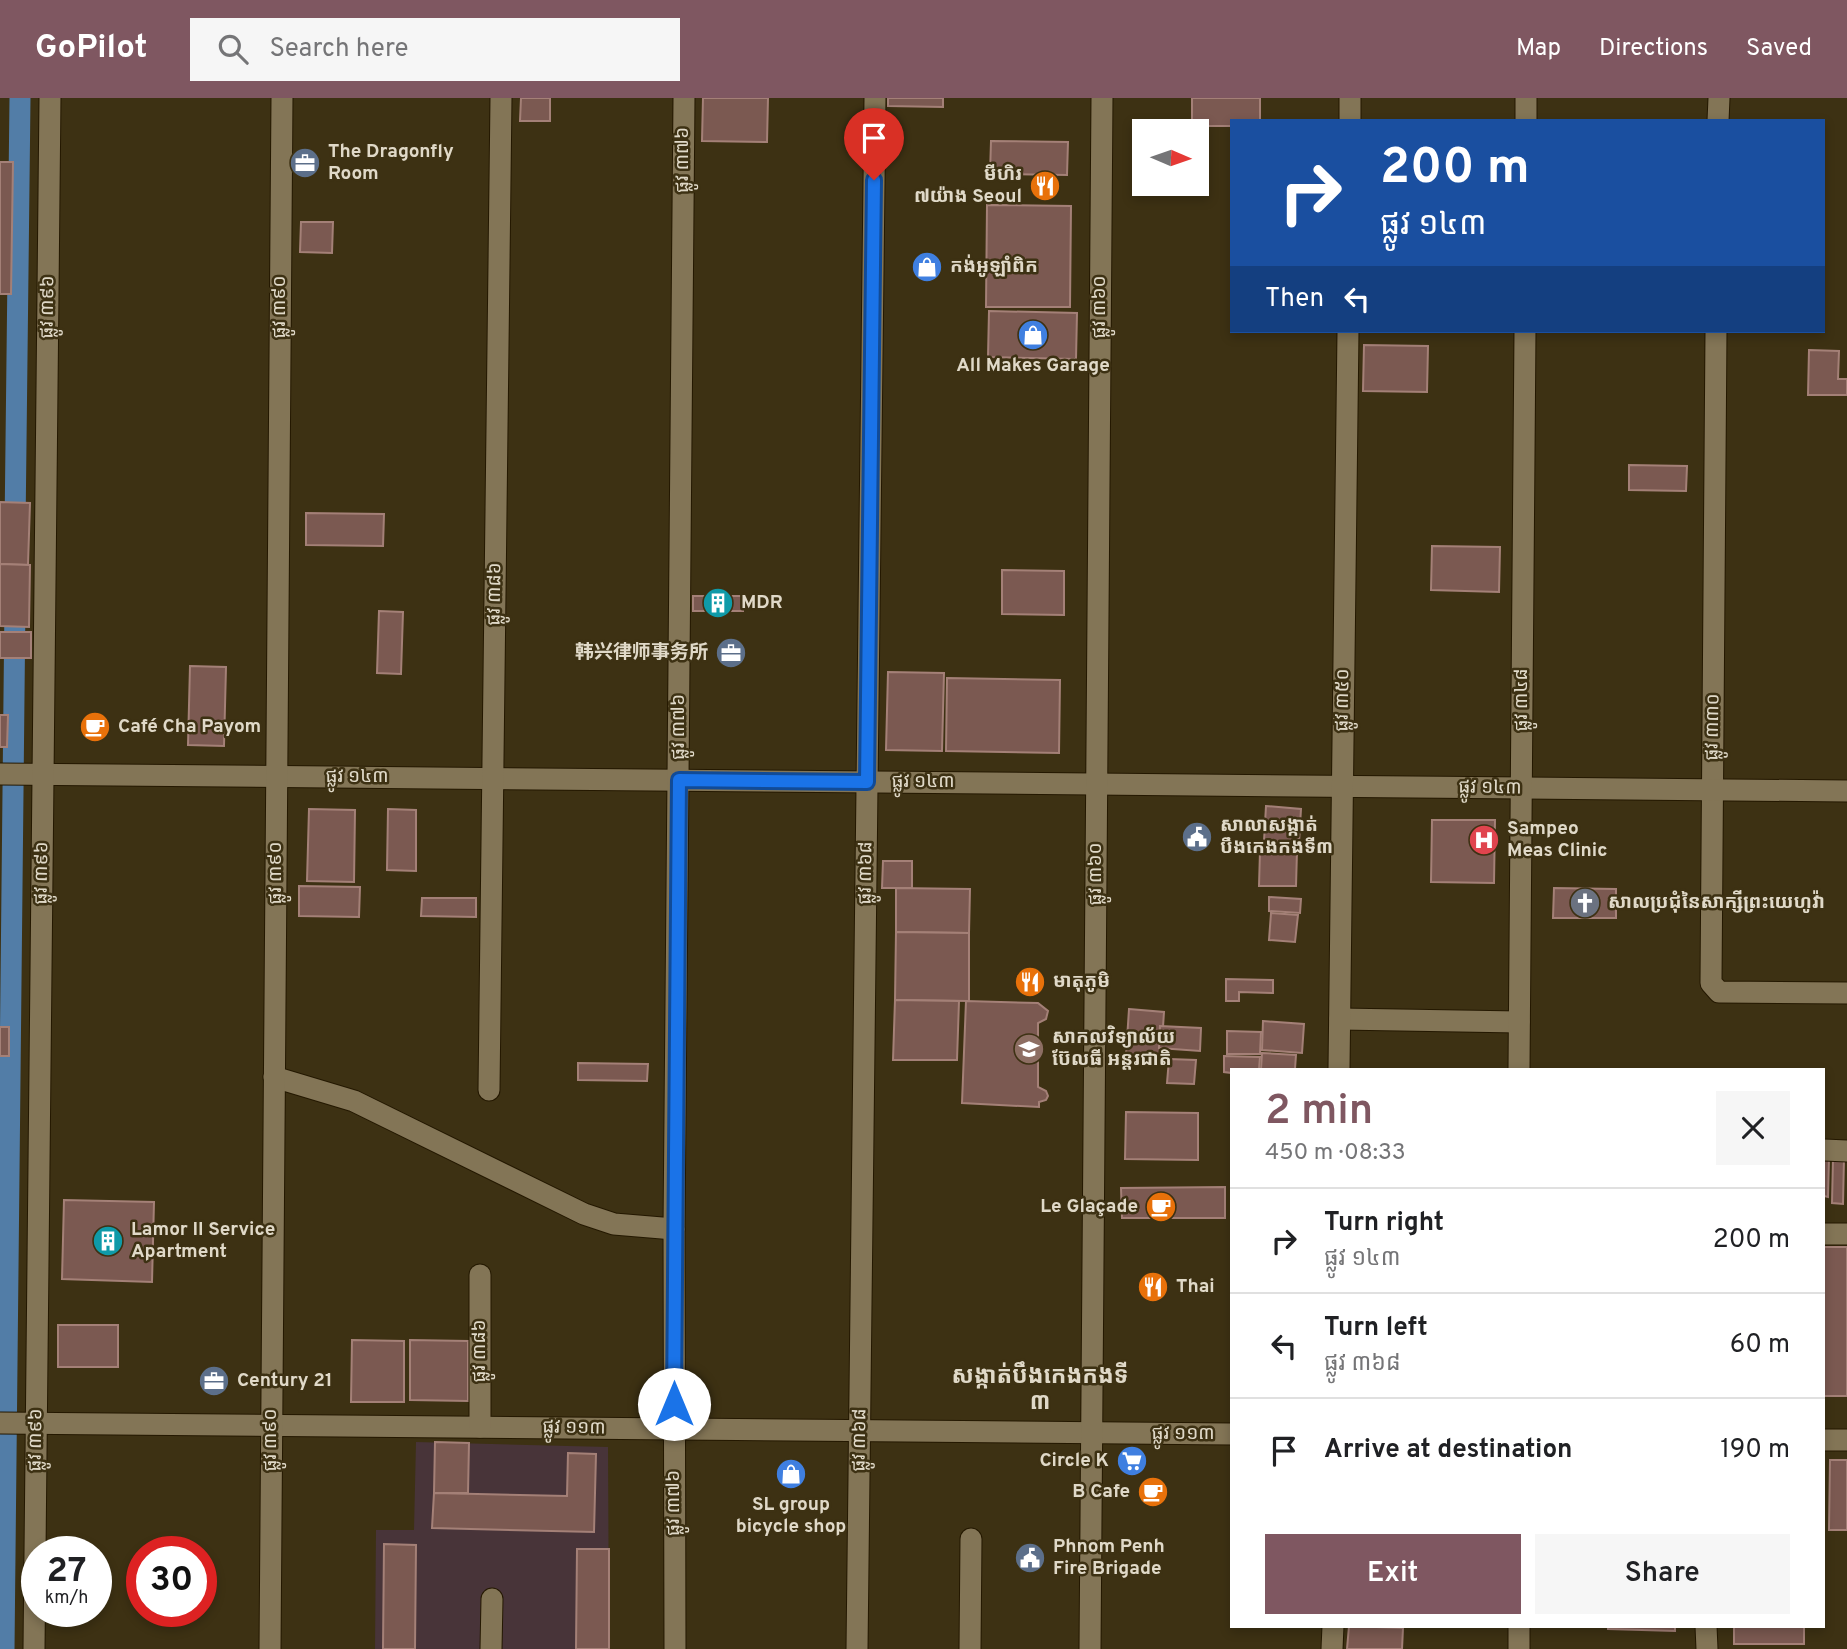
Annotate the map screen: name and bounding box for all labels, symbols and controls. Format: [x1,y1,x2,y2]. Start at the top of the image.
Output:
search box [190,18,680,81]
text: GoPilot [35,28,148,70]
icon: search [214,30,252,68]
text: Search here [270,33,408,66]
text: Map [1516,34,1561,64]
text: Directions [1599,34,1708,64]
text: Saved [1746,34,1812,64]
pin [844,108,904,180]
icon: arrive [855,119,893,157]
north arrow [1132,119,1209,196]
map controls [1132,119,1209,196]
street label: ផ្លូវ ៣៧៦ [671,127,699,193]
text: 200 m [1380,139,1530,201]
place label: The Dragonfly Room [328,140,454,186]
office icon: The Dragonfly Room [288,146,322,180]
icon: right [1265,147,1356,238]
place label: មីហិរ ៧យ៉ាង Seoul [914,163,1022,209]
restaurant icon: មីហិរ ៧យ៉ាង Seoul [1028,169,1062,203]
text: ផ្លូវ ១៤៣ [1380,206,1486,246]
shop icon: កង់អូឡាំពិក [910,250,944,284]
place label: កង់អូឡាំពិក [950,254,1038,279]
street label: ផ្លូវ ៣៩៦ [35,275,64,339]
street label: ផ្លូវ ៣៩០ [268,275,296,339]
street label: ផ្លូវ ៣៦០ [1088,275,1116,339]
icon: left [1338,280,1376,318]
text: Then [1265,283,1324,316]
shop icon: All Makes Garage [1016,318,1050,352]
place label: All Makes Garage [956,354,1110,378]
street label: ផ្លូវ ៣៨៦ [482,562,511,626]
building icon: MDR [701,586,735,620]
place label: MDR [741,591,783,615]
office icon: 韩兴律师事务所 [714,636,748,670]
place label: 韩兴律师事务所 [575,641,708,665]
street label: ផ្លូវ ៣៥០ [1330,668,1359,732]
street label: ផ្លូវ ៣៤៨ [1510,668,1538,732]
street label: ផ្លូវ ៣៣០ [1700,693,1729,761]
street label: ផ្លូវ ៣៧៦ [667,694,695,760]
cafe icon: Café Cha Payom [78,710,112,744]
place label: Café Cha Payom [118,715,261,739]
street label: ផ្លូវ ១៤៣ [325,765,389,793]
street label: ផ្លូវ ១៤៣ [891,770,955,798]
street label: ផ្លូវ ១៤៣ [1458,775,1522,804]
place label: សាលាសង្កាត់ បឹងកេងកងទី៣ [1220,814,1333,860]
place label: Sampeo Meas Clinic [1507,817,1608,863]
public building icon: សាលាសង្កាត់ បឹងកេងកងទី៣ [1180,820,1214,854]
hospital icon: Sampeo Meas Clinic [1467,823,1501,857]
street label: ផ្លូវ ៣៩៦ [29,841,58,905]
street label: ផ្លូវ ៣៩០ [264,841,292,905]
street label: ផ្លូវ ៣៦៨ [853,841,882,905]
street label: ផ្លូវ ៣៦០ [1084,842,1112,906]
church icon: សាលប្រជុំនៃសាក្សីព្រះយេហូវ៉ា [1568,886,1602,920]
place label: សាលប្រជុំនៃសាក្សីព្រះយេហូវ៉ា [1608,890,1825,915]
restaurant icon: មាតុភូមិ [1013,965,1047,999]
place label: មាតុភូមិ [1053,970,1110,994]
place label: សាកលវិទ្យាល័យ ប៊ែលធី អន្តរជាតិ [1052,1025,1175,1072]
school or university icon: សាកលវិទ្យាល័យ ប៊ែលធី អន្តរជាតិ [1012,1032,1046,1066]
text: 2 min [1265,1086,1373,1139]
button: close [1716,1091,1790,1165]
text: 450 m · 08:33 [1265,1139,1406,1168]
cafe icon: Le Glaçade [1144,1190,1178,1224]
place label: Le Glaçade [1040,1195,1138,1219]
text: Turn right [1324,1207,1444,1240]
place label: Lamor II Service Apartment [131,1218,275,1264]
icon: right [1265,1222,1303,1260]
building icon: Lamor II Service Apartment [91,1224,125,1258]
text: 200 m [1713,1224,1790,1257]
text: ផ្លូវ ១៤៣ [1324,1245,1401,1274]
restaurant icon: Thai [1136,1270,1170,1304]
place label: Thai [1176,1275,1215,1299]
text: Turn left [1324,1312,1428,1345]
street label: ផ្លូវ ៣៨៦ [468,1319,496,1383]
icon: left [1265,1327,1303,1365]
text: 60 m [1730,1329,1790,1362]
text: ផ្លូវ ៣៦៨ [1324,1350,1401,1379]
district label: សង្កាត់បឹងកេងកងទី ៣ [952,1361,1128,1418]
office icon: Century 21 [197,1364,231,1398]
position arrow [637,1367,711,1441]
place label: Century 21 [237,1369,333,1393]
street label: ផ្លូវ ៣៩៦ [23,1408,52,1472]
street label: ផ្លូវ ៣៩០ [259,1408,287,1472]
street label: ផ្លូវ ៣៦៨ [847,1408,876,1472]
street label: ផ្លូវ ១១៣ [542,1415,606,1444]
street label: ផ្លូវ ១១៣ [1151,1422,1215,1450]
icon: arrive [1265,1432,1303,1470]
text: Arrive at destination [1324,1434,1572,1467]
text: 190 m [1720,1434,1790,1467]
supermarket icon: Circle K [1115,1444,1149,1478]
place label: Circle K [1039,1449,1109,1473]
shop icon: SL group bicycle shop [774,1457,808,1491]
street label: ផ្លូវ ៣៧៦ [662,1470,690,1536]
cafe icon: B Cafe [1136,1475,1170,1509]
place label: B Cafe [1072,1480,1130,1504]
place label: SL group bicycle shop [736,1493,846,1539]
button: Exit [1265,1534,1521,1614]
button: Share [1535,1534,1790,1614]
place label: Phnom Penh Fire Brigade [1053,1535,1165,1581]
speed limit sign: 30 [126,1536,217,1627]
public building icon: Phnom Penh Fire Brigade [1013,1541,1047,1575]
text: 27 [47,1550,86,1594]
text: km/h [45,1587,88,1610]

